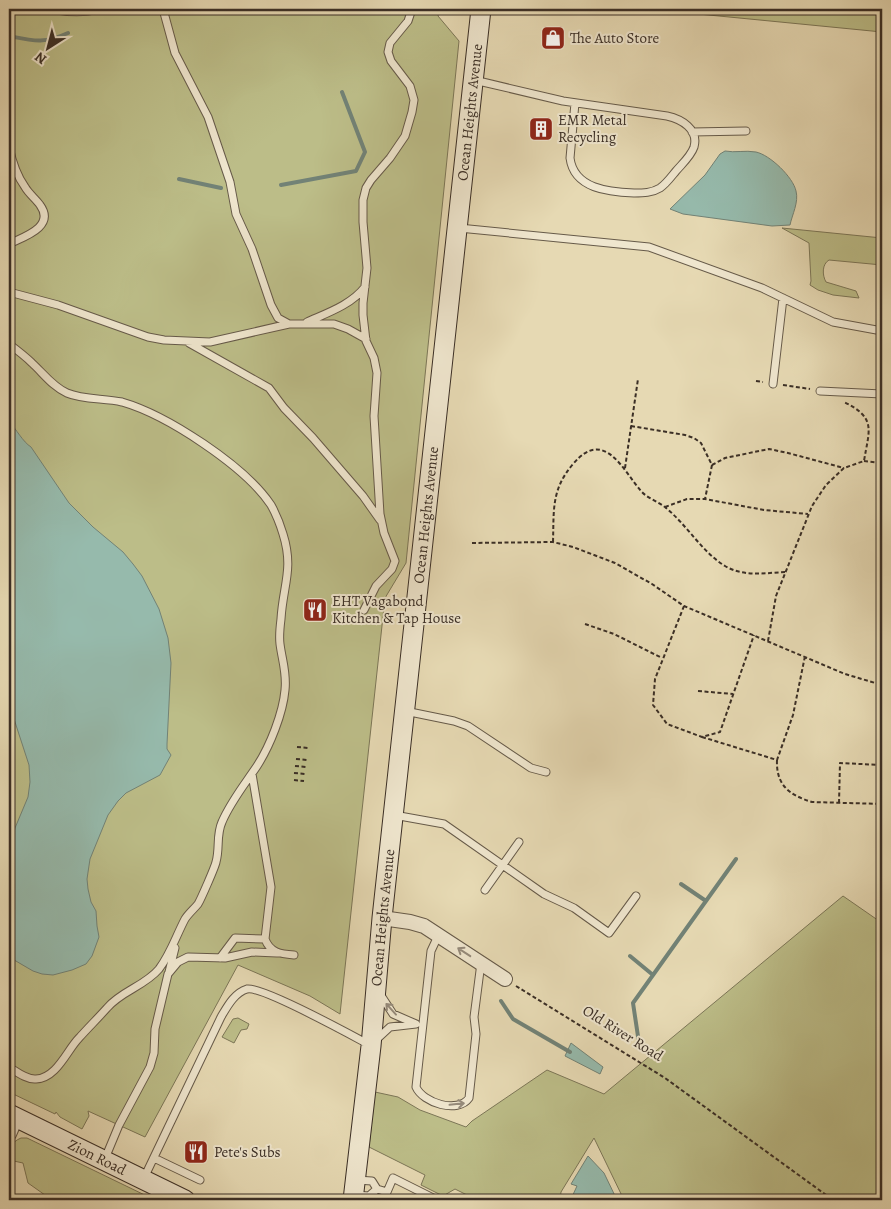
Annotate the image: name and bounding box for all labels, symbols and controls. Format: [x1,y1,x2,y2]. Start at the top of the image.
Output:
north arrow [22,22,72,72]
shop icon: The Auto Store [540,25,566,51]
place label: The Auto Store [570,28,659,48]
street label: Ocean Heights Avenue [452,42,487,182]
text: N [31,47,50,69]
place label: EMR Metal Recycling [558,110,627,147]
building icon: EMR Metal Recycling [528,116,554,142]
street label: Ocean Heights Avenue [409,445,443,584]
place label: EHT Vagabond Kitchen & Tap House [332,591,461,628]
restaurant icon: EHT Vagabond Kitchen & Tap House [302,597,328,623]
street label: Ocean Heights Avenue [366,848,399,987]
one-way arrow [458,947,472,957]
street label: Old River Road [579,1000,668,1066]
one-way arrow [385,1003,397,1015]
one-way arrow [449,1099,465,1109]
street label: Zion Road [64,1134,130,1180]
restaurant icon: Pete's Subs [183,1139,209,1165]
place label: Pete's Subs [214,1142,281,1162]

